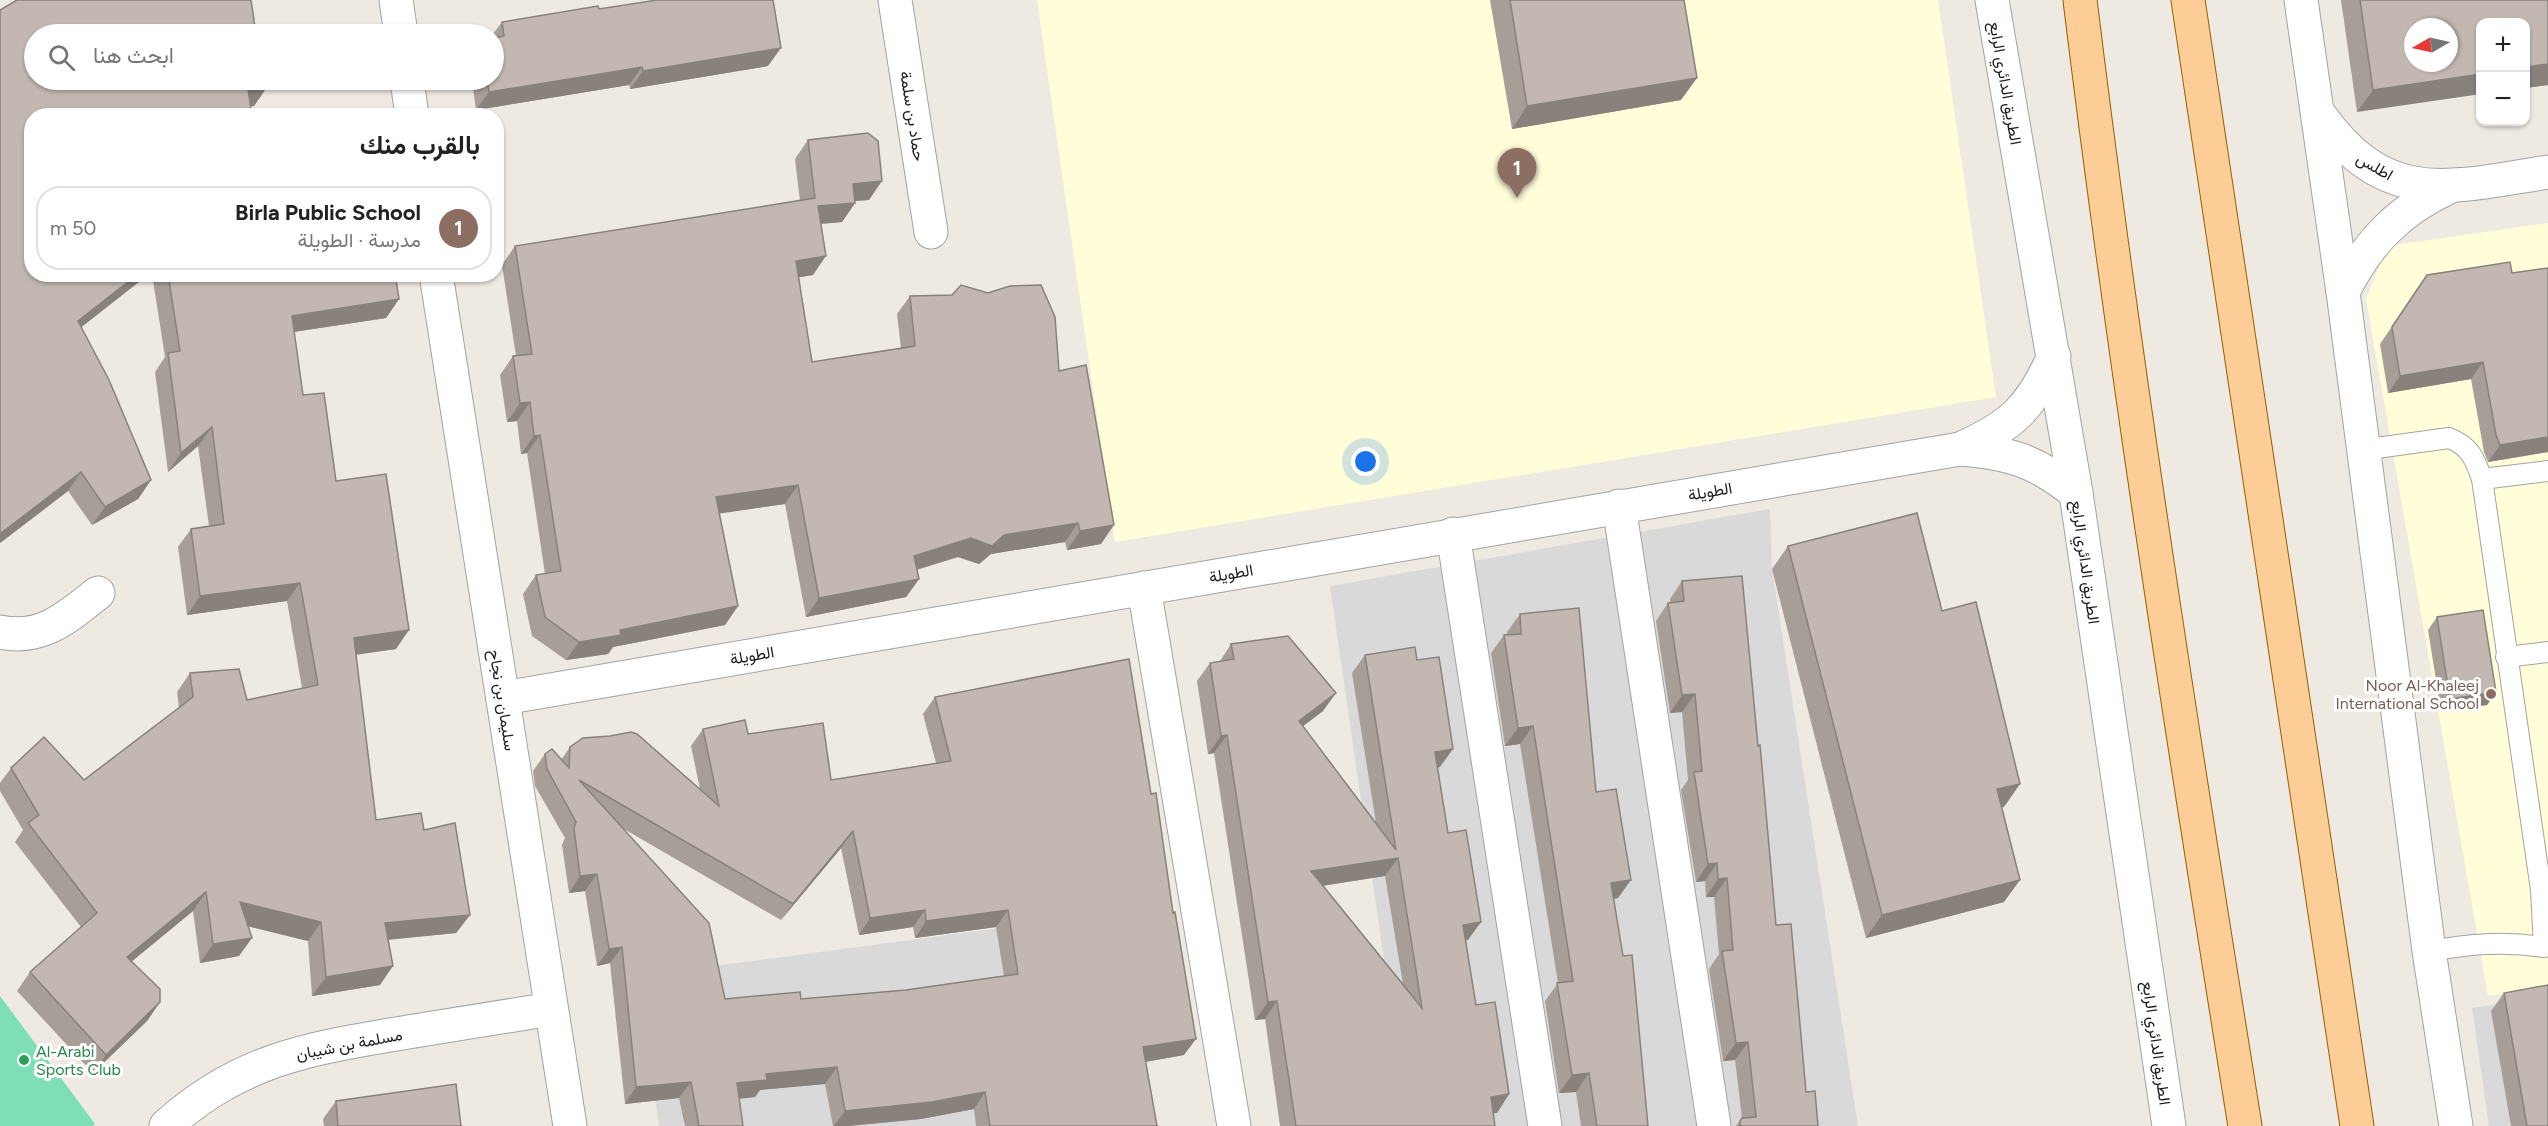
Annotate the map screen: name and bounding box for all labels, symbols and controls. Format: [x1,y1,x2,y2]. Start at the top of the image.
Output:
north arrow [2404,18,2458,72]
map controls [2476,18,2530,126]
button: + [2476,18,2530,72]
street label: الطريق الدائري الرابع [1981,20,2026,147]
search box [24,24,504,90]
icon: search [45,41,78,74]
text: ابحث هنا [93,42,174,69]
street label: حماد بن سلمة [895,70,929,163]
button: − [2476,72,2530,126]
text: بالقرب منك [360,129,480,161]
pin: 1 [1498,148,1537,198]
street label: اطلس [2353,148,2396,185]
text: Birla Public School [235,199,421,226]
text: 50 m [50,216,96,240]
text: 1 [454,216,463,240]
text: مدرسة · الطويلة [298,228,421,252]
your location [1351,447,1380,476]
street label: الطويلة [1686,478,1734,506]
street label: الطريق الدائري الرابع [2063,499,2104,626]
street label: الطويلة [1207,560,1255,588]
street label: الطويلة [728,642,776,670]
street label: سليمان بن نجاح [483,648,520,752]
place label: Noor Al-Khaleej International School [2335,676,2479,713]
marker: Noor Al-Khaleej International School [2484,687,2498,701]
street label: الطريق الدائري الرابع [2134,980,2175,1107]
street label: مسلمة بن شيبان [294,1025,404,1065]
place label: Al-Arabi Sports Club [36,1042,121,1079]
marker: Al-Arabi Sports Club [17,1053,31,1067]

